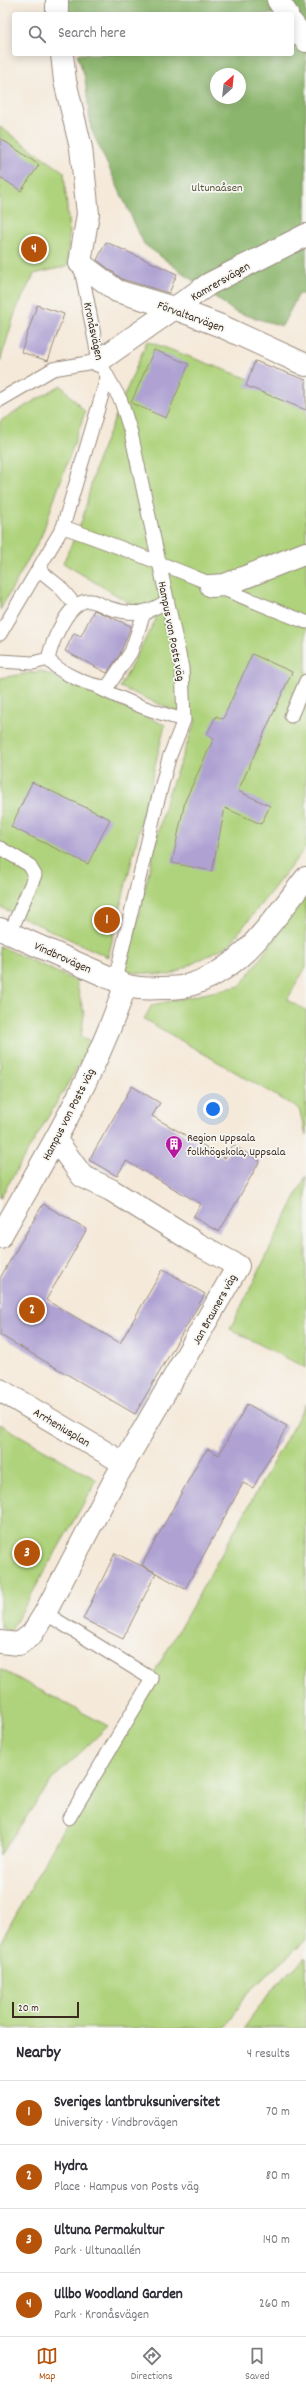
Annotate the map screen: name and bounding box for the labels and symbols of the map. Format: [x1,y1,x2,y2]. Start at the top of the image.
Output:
north arrow [210,68,246,104]
park label: Ultunaåsen [191,180,243,197]
pin: 4 [21,234,47,264]
street label: Kamrersvägen [188,258,254,306]
street label: Förvaltarvägen [155,297,227,338]
street label: Kronåsvägen [78,301,107,362]
street label: Hampus von Posts väg [153,580,189,683]
pin: 1 [94,905,120,935]
street label: Vindbrovägen [31,938,94,979]
street label: Hampus von Posts väg [39,1066,100,1164]
your location [203,1099,223,1119]
place label: Region Uppsala folkhögskola, Uppsala [187,1130,286,1161]
building icon: Region Uppsala folkhögskola, Uppsala [164,1134,184,1159]
street label: Jan Brauners väg [189,1271,242,1348]
pin: 2 [19,1295,45,1325]
street label: Arrheniusplan [30,1405,93,1452]
pin: 3 [14,1538,40,1568]
scale bar [12,2000,79,2019]

